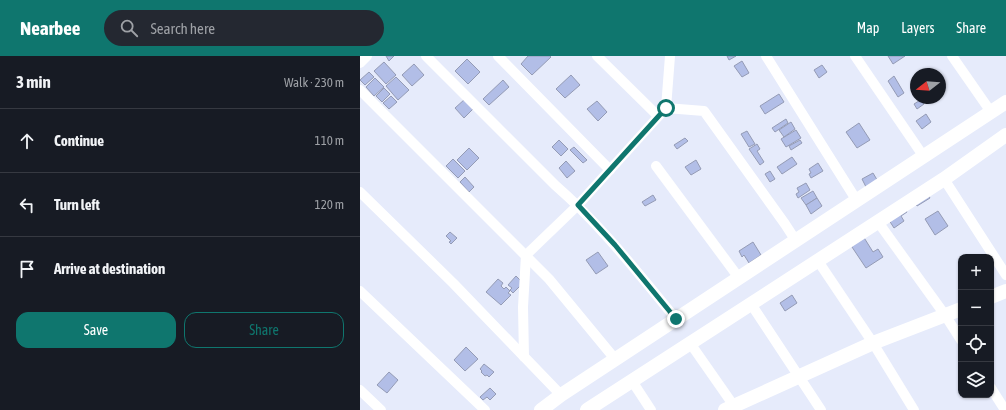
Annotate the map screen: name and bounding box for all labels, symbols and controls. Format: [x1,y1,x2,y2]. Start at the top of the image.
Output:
search box [104,10,384,46]
text: Nearbee [20,17,80,39]
icon: search [118,17,140,39]
text: Search here [150,20,215,37]
text: Map [857,20,879,36]
text: Layers [901,20,934,36]
text: Share [956,20,986,36]
north arrow [910,68,946,104]
text: 3 min [16,72,51,92]
text: Walk · 230 m [284,75,344,90]
route start [657,99,675,117]
icon: ahead [16,130,38,152]
text: Continue [54,132,104,149]
text: 110 m [315,133,344,148]
icon: left [16,194,38,216]
text: Turn left [54,196,100,213]
text: 120 m [315,197,344,212]
map controls [958,254,994,398]
button: + [958,254,994,290]
icon: arrive [16,258,38,280]
text: Arrive at destination [54,260,165,277]
button: − [958,290,994,326]
route end [667,310,685,328]
button: Save [16,312,176,348]
button: Share [184,312,344,348]
button: locate [958,326,994,362]
button: layers [958,362,994,398]

